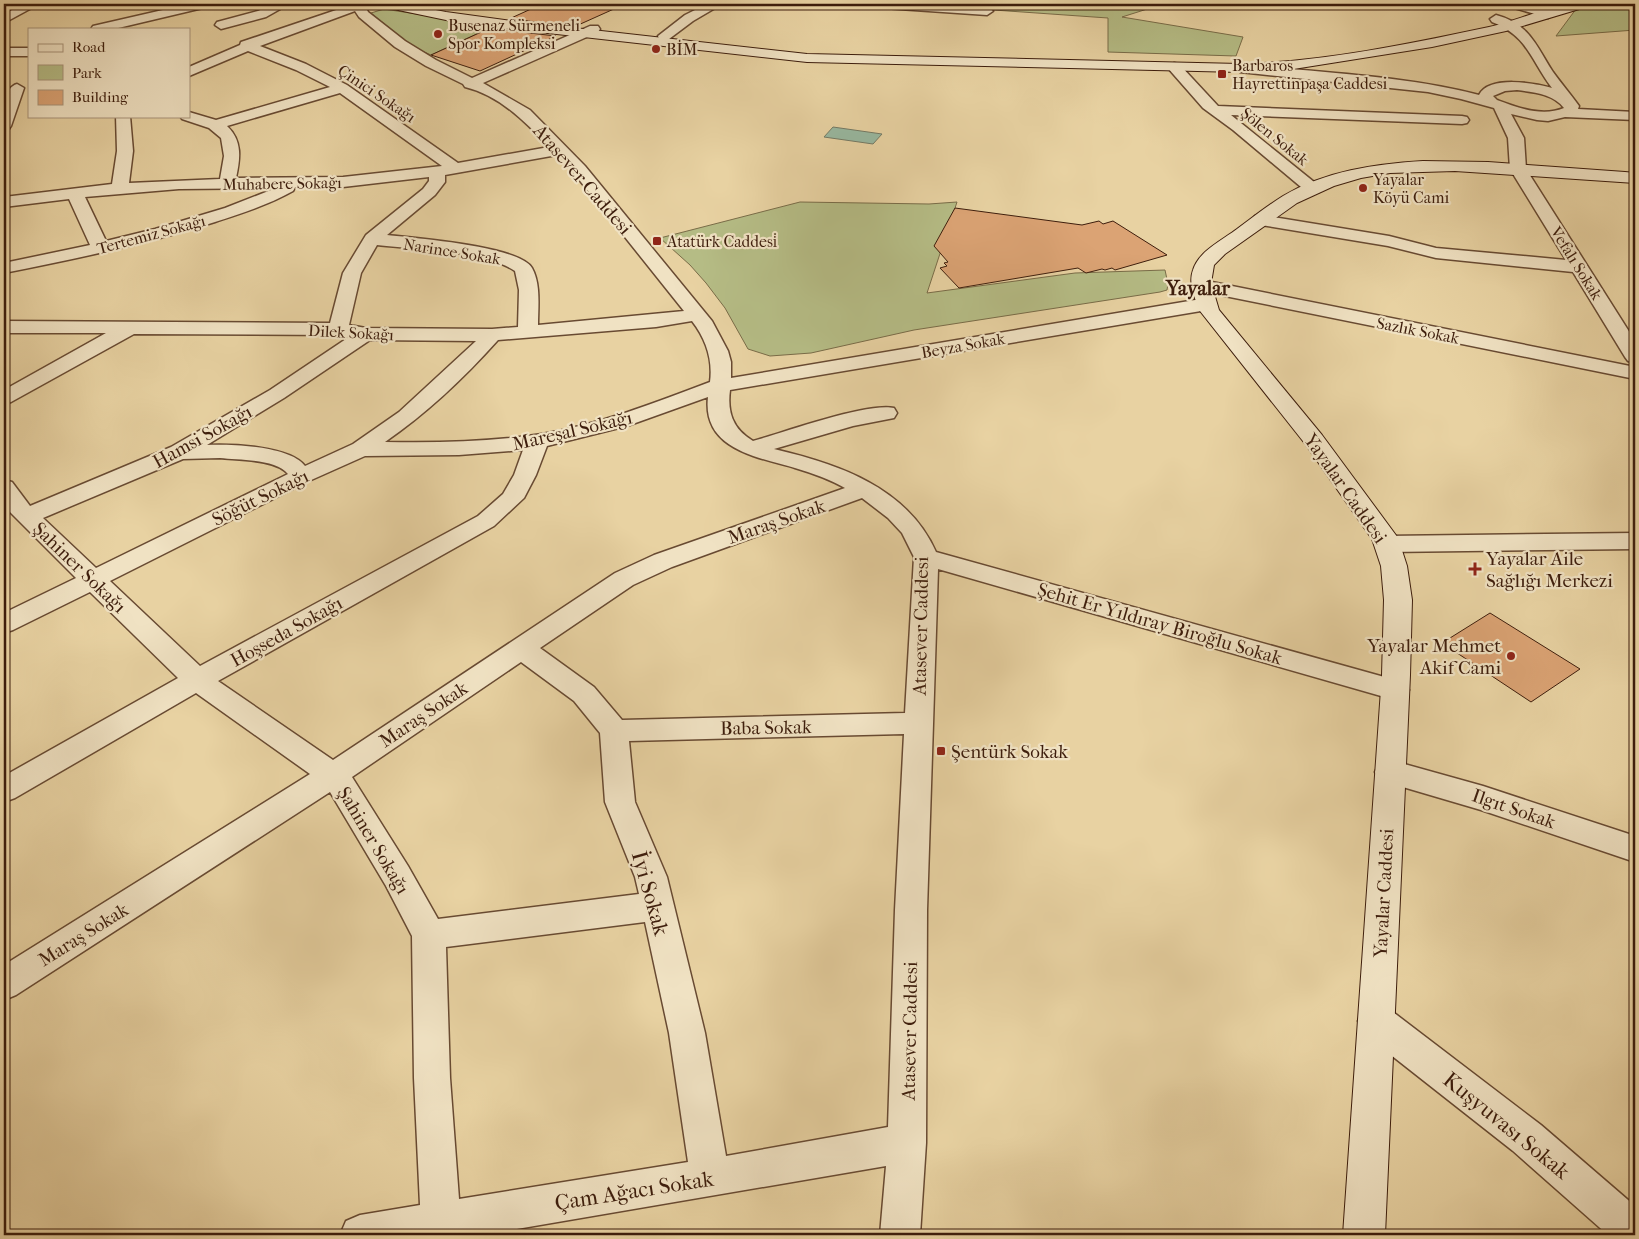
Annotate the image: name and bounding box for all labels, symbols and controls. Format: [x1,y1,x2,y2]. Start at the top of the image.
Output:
place label: Busenaz Sürmeneli Spor Kompleksi [448,16,580,53]
legend [28,28,190,118]
marker: Busenaz Sürmeneli Spor Kompleksi [432,28,444,40]
text: Road [72,38,106,56]
place label: BİM [666,40,698,59]
marker: BİM [650,43,662,55]
place label: Barbaros Hayrettinpaşa Caddesi [1232,56,1388,94]
street label: Çinici Sokağı [334,60,419,127]
text: Park [72,64,102,82]
marker: Barbaros Hayrettinpaşa Caddesi [1216,68,1228,80]
text: Building [72,88,129,106]
street label: Şölen Sokak [1237,103,1313,170]
street label: Atasever Caddesi [528,119,636,240]
place label: Yayalar Köyü Cami [1372,170,1449,207]
street label: Muhabere Sokağı [222,173,342,194]
marker: Yayalar Köyü Cami [1357,182,1369,194]
street label: Tertemiz Sokağı [95,211,208,258]
street label: Vefalı Sokak [1546,222,1607,304]
place label: Atatürk Caddesi̇ [666,232,778,251]
street label: Narince Sokak [402,234,503,269]
marker: Atatürk Caddesi̇ [651,235,663,247]
district label: Yayalar [1165,277,1230,300]
street label: Sazlık Sokak [1375,313,1462,348]
street label: Dilek Sokağı [308,321,395,344]
street label: Beyza Sokak [920,329,1007,362]
street label: Hamsi Sokağı [149,400,256,473]
street label: Mareşal Sokağı [510,406,635,455]
street label: Yayalar Caddesi [1299,429,1391,548]
street label: Söğüt Sokağı [209,465,313,531]
street label: Maraş Sokak [725,495,828,549]
street label: Şahiner Sokağı [28,518,131,618]
place label: Yayalar Aile Sağlığı Merkezi [1485,548,1613,592]
street label: Atasever Caddesi [909,556,933,697]
marker: Yayalar Aile Sağlığı Merkezi [1468,562,1482,576]
street label: Şehit Er Yıldıray Biroğlu Sokak [1035,578,1285,670]
street label: Hoşseda Sokağı [227,592,347,672]
place label: Yayalar Mehmet Akif Cami [1366,635,1501,679]
marker: Yayalar Mehmet Akif Cami [1505,650,1517,662]
street label: Maraş Sokak [375,677,472,752]
street label: Baba Sokak [720,716,812,740]
place label: Şentürk Sokak [951,741,1068,763]
marker: Şentürk Sokak [935,745,947,757]
street label: Şahiner Sokağı [333,783,414,898]
street label: Ilgıt Sokak [1469,784,1559,834]
street label: Yayalar Caddesi [1370,828,1398,959]
street label: İyi Sokak [626,848,676,939]
street label: Maraş Sokak [35,898,133,971]
street label: Atasever Caddesi [898,961,922,1102]
street label: Kuşyuvası Sokak [1438,1067,1576,1185]
street label: Çam Ağacı Sokak [553,1166,716,1216]

